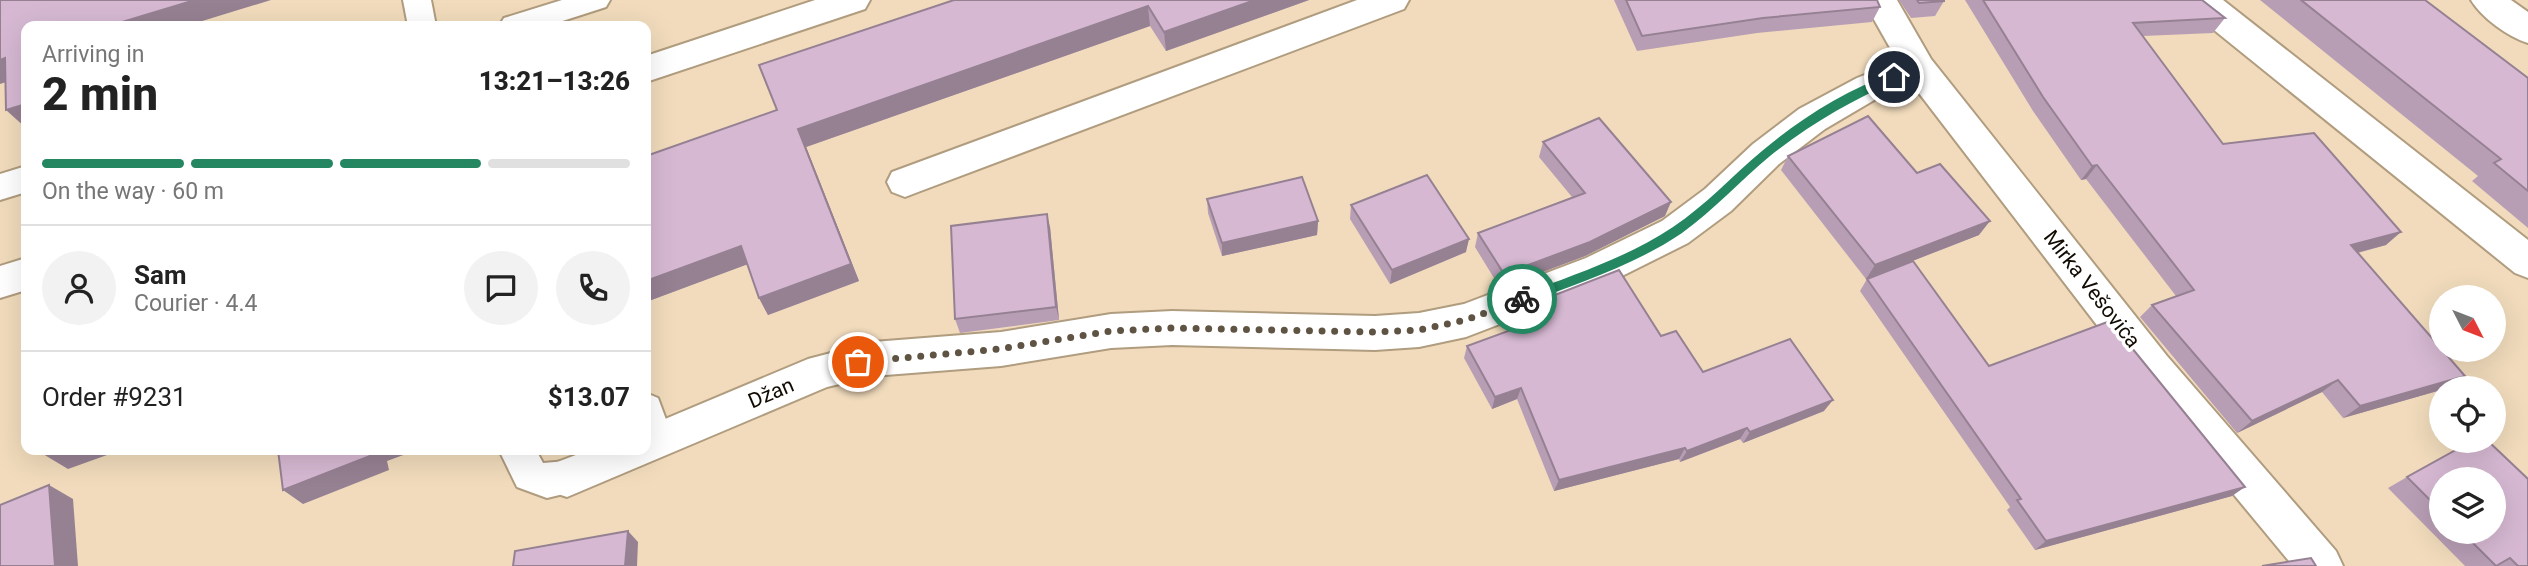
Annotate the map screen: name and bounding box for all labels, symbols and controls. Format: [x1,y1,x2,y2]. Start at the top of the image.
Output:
text: Arriving in [42,41,145,68]
pin [1864,47,1924,107]
icon: home [1875,58,1913,96]
text: 13:21–13:26 [479,66,630,96]
text: 2 min [42,67,158,121]
text: On the way · 60 m [42,178,224,205]
street label: Mirka Vešovića [2039,226,2145,352]
button: person [42,251,116,325]
button: chat [464,251,538,325]
button: phone [556,251,630,325]
text: Sam [134,260,186,290]
courier [1487,264,1557,334]
icon: bike [1503,280,1541,318]
north arrow [2429,285,2506,362]
map controls [2429,285,2506,544]
text: Courier · 4.4 [134,290,257,317]
pin [828,332,888,392]
icon: bag [839,343,877,381]
street label: Džan [745,373,797,413]
button: locate [2429,376,2506,453]
text: Order #9231 [42,382,187,412]
text: $13.07 [548,382,630,412]
button: layers [2429,467,2506,544]

